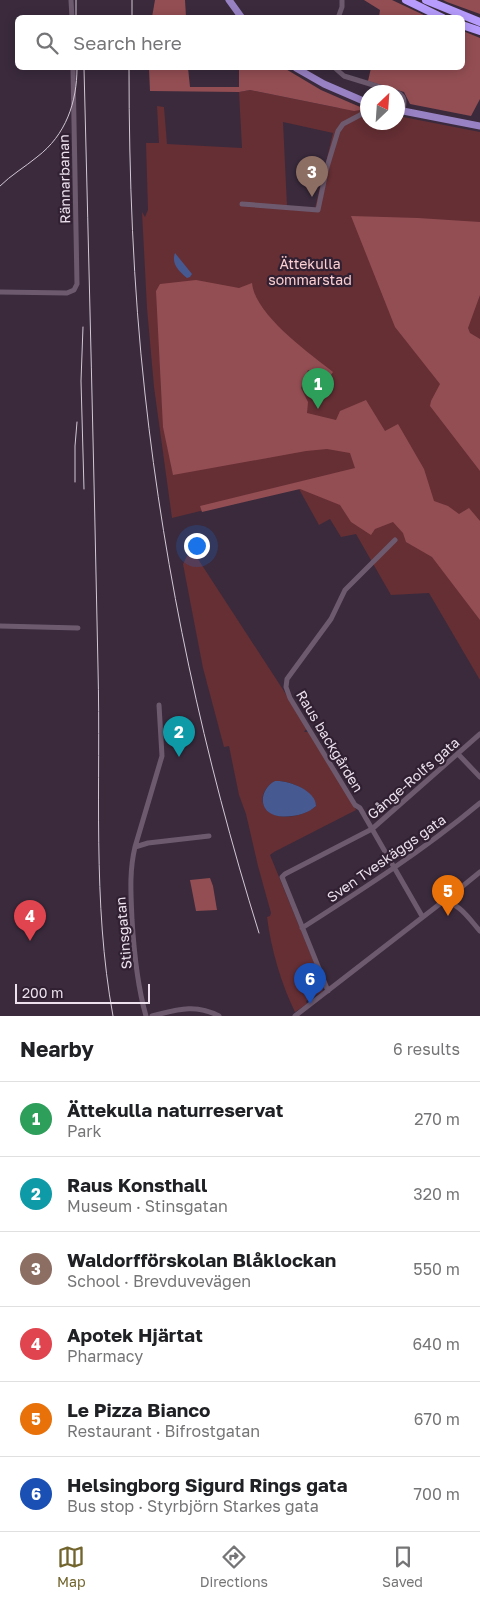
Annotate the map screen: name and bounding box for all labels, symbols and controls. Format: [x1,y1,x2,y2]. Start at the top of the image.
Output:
search box [15,15,465,70]
icon: search [33,29,61,57]
text: Search here [73,31,182,54]
north arrow [360,85,405,130]
street label: Rännarbanan [55,134,73,224]
pin: 3 [296,156,328,197]
park label: Ättekulla sommarstad [268,255,352,288]
pin: 1 [302,368,334,409]
your location [184,533,210,559]
street label: Raus backgården [293,687,367,795]
pin: 2 [163,716,195,757]
street label: Gånge-Rolfs gata [364,733,462,823]
street label: Sven Tveskäggs gata [323,811,449,905]
pin: 5 [432,875,464,916]
street label: Stinsgatan [111,896,135,970]
pin: 4 [14,900,46,941]
pin: 6 [294,963,326,1004]
scale bar [15,981,150,1004]
text: 200 m [22,984,63,1001]
text: Nearby [20,1036,94,1062]
text: 6 results [393,1039,460,1059]
text: Ättekulla naturreservat [67,1098,283,1121]
text: 1 [32,1109,40,1129]
text: 270 m [414,1109,460,1129]
text: Park [67,1121,102,1141]
text: Raus Konsthall [67,1173,207,1196]
text: 2 [31,1184,41,1204]
text: 320 m [413,1184,460,1204]
text: Museum · Stinsgatan [67,1196,228,1216]
text: Waldorfförskolan Blåklockan [67,1248,336,1271]
text: 3 [31,1259,41,1279]
text: 550 m [413,1259,460,1279]
text: School · Brevduvevägen [67,1271,251,1291]
text: Apotek Hjärtat [67,1323,203,1346]
text: 4 [31,1334,41,1354]
text: 640 m [412,1334,460,1354]
text: Pharmacy [67,1346,143,1366]
text: Le Pizza Bianco [67,1398,211,1421]
text: 5 [31,1409,41,1429]
text: 670 m [414,1409,460,1429]
text: Restaurant · Bifrostgatan [67,1421,260,1441]
text: Helsingborg Sigurd Rings gata [67,1473,347,1496]
text: 6 [31,1484,41,1504]
text: 700 m [414,1484,460,1504]
text: Bus stop · Styrbjörn Starkes gata [67,1496,319,1516]
tab: Map [57,1543,86,1590]
tab: Directions [200,1543,268,1590]
tab: Saved [382,1543,423,1590]

